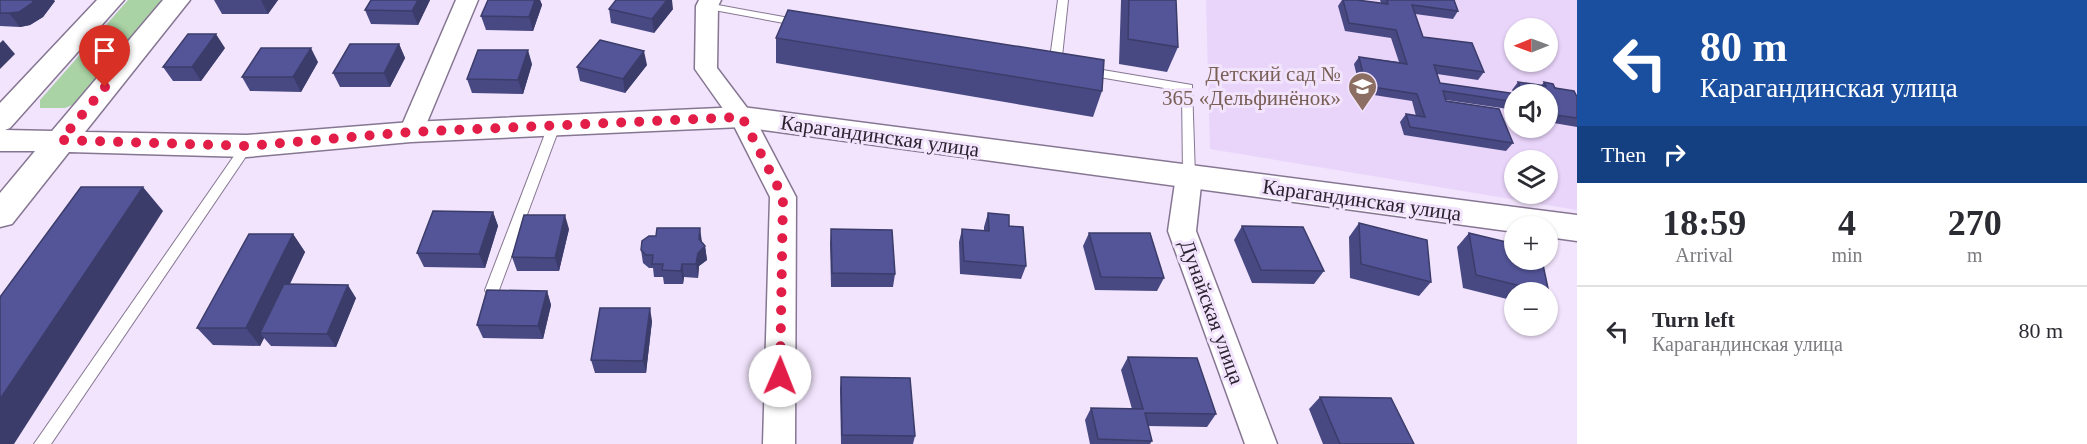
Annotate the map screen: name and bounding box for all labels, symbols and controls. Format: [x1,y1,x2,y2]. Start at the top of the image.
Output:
north arrow [1504,18,1558,72]
map controls [1504,18,1558,336]
icon: left [1601,24,1679,102]
text: 80 m [1700,24,1788,70]
pin [79,25,130,87]
icon: arrive [88,34,121,67]
place label: Детский сад № 365 «Дельфинёнок» [1162,62,1341,110]
school or university icon: Детский сад № 365 «Дельфинёнок» [1346,70,1378,112]
text: Карагандинская улица [1700,73,1958,103]
button: sound [1504,84,1558,138]
street label: Карагандинская улица [779,110,982,162]
icon: right [1658,138,1691,171]
text: Then [1601,142,1646,167]
button: layers [1504,150,1558,204]
street label: Карагандинская улица [1261,174,1464,226]
text: 18:59 [1662,203,1746,243]
text: 4 [1838,203,1856,243]
text: 270 [1948,203,2002,243]
button: + [1504,216,1558,270]
street label: Дунайская улица [1175,237,1249,388]
text: Arrival [1675,244,1733,266]
text: min [1831,244,1863,266]
text: m [1967,244,1983,266]
button: − [1504,282,1558,336]
text: Turn left [1652,307,1735,332]
icon: left [1601,315,1634,348]
text: 80 m [2018,318,2063,343]
text: Карагандинская улица [1652,333,1843,355]
position arrow [748,344,812,408]

